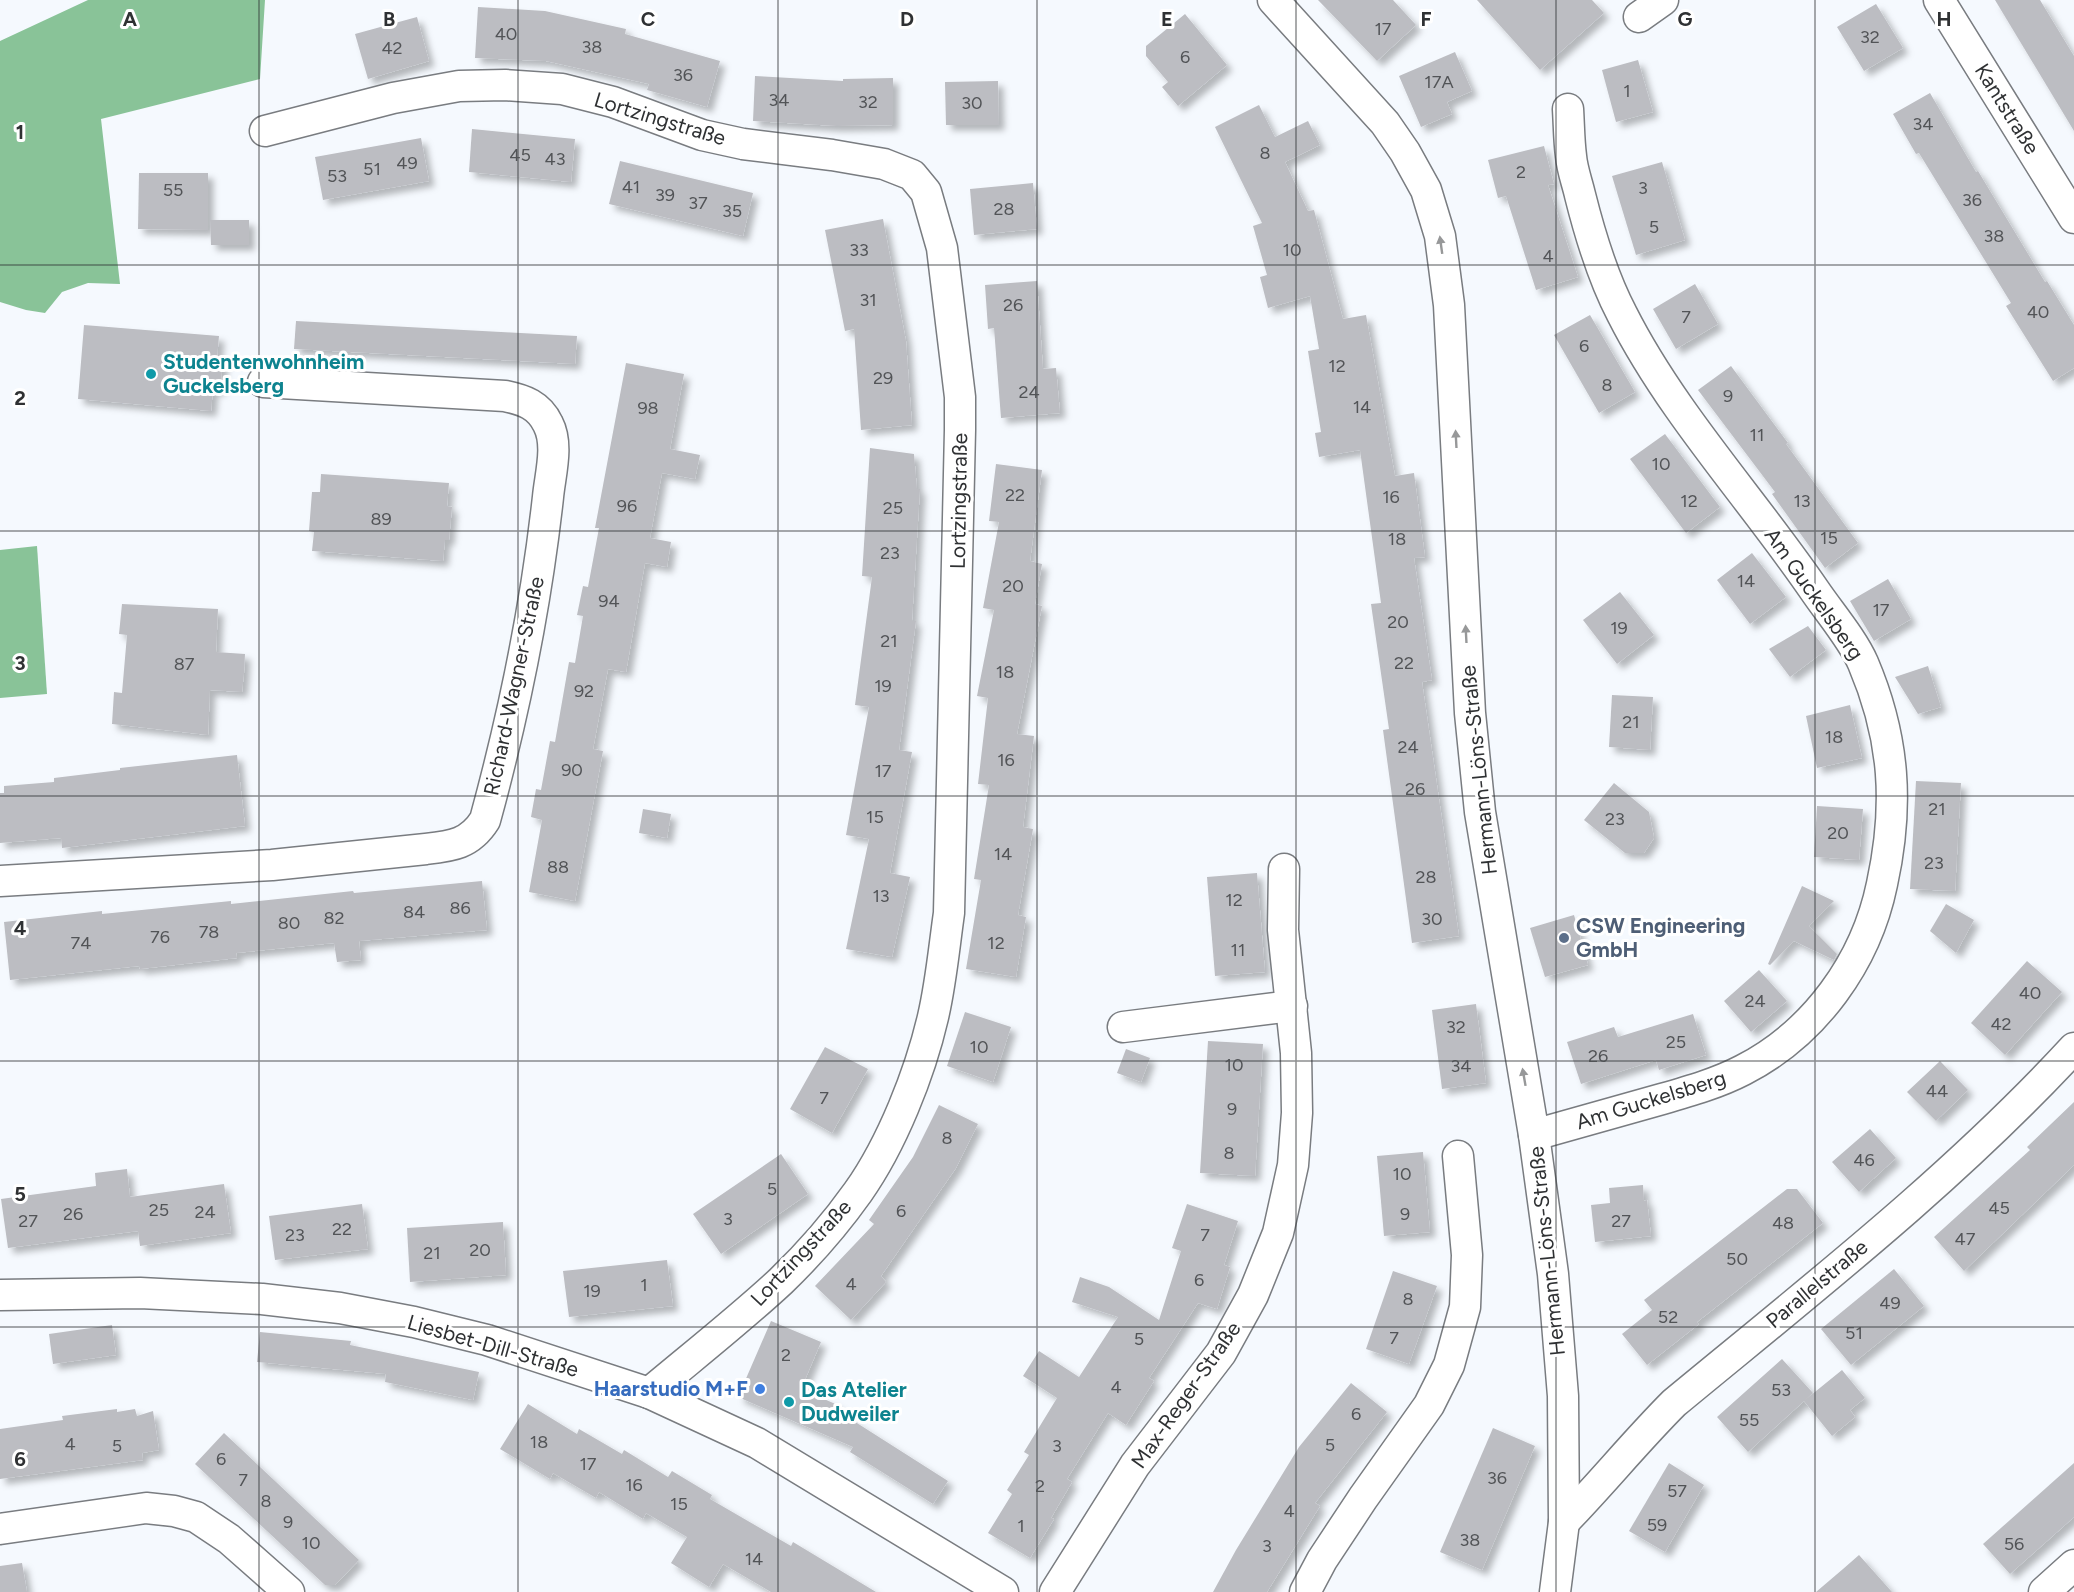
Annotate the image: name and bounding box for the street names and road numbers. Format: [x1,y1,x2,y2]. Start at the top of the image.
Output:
street label: Kantstraße [1970,59,2045,159]
street label: Lortzingstraße [591,87,729,150]
street label: Lortzingstraße [945,433,972,569]
street label: Am Guckelsberg [1760,523,1869,665]
street label: Richard-Wagner-Straße [478,574,549,798]
street label: Hermann-Löns-Straße [1455,664,1502,876]
street label: Am Guckelsberg [1573,1065,1729,1134]
street label: Hermann-Löns-Straße [1523,1145,1570,1357]
street label: Lortzingstraße [745,1194,856,1311]
street label: Parallelstraße [1761,1234,1872,1333]
street label: Liesbet-Dill-Straße [405,1309,582,1382]
street label: Max-Reger-Straße [1126,1317,1246,1473]

